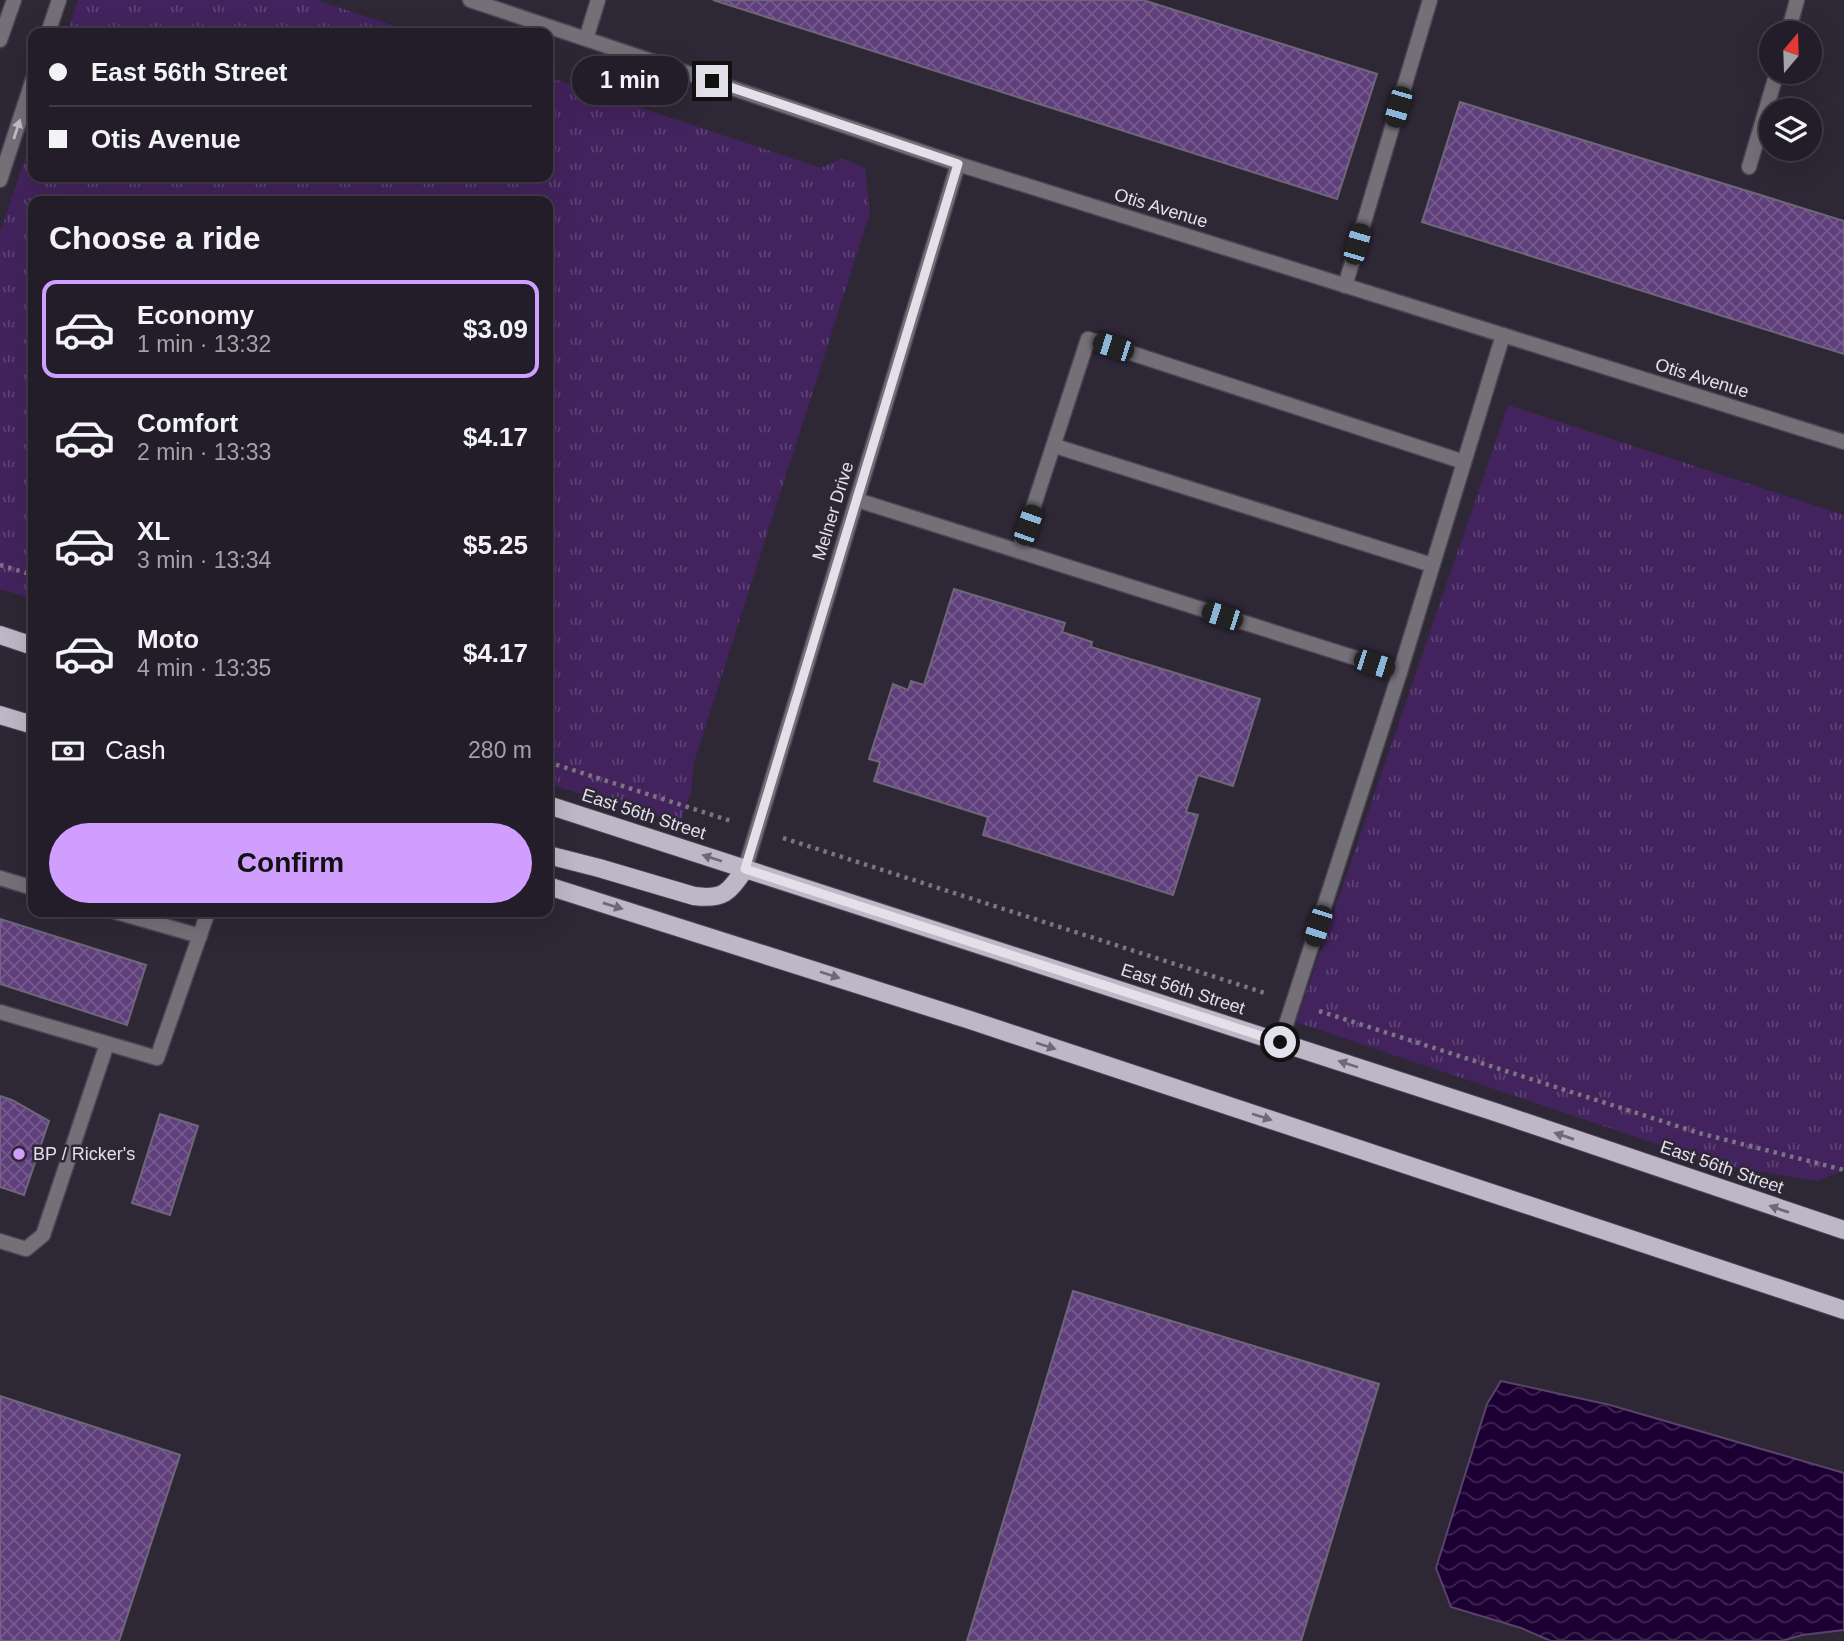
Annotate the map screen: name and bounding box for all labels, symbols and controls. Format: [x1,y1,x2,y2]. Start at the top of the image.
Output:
north arrow [1759,21,1822,84]
map controls [1759,21,1822,161]
callout: 1 min [572,56,688,106]
text: East 56th Street [91,57,288,87]
route end [696,65,728,97]
text: 1 min [600,67,660,93]
car [1383,84,1414,130]
button: layers [1759,98,1822,161]
one-way arrow [12,119,22,140]
text: Otis Avenue [91,124,241,154]
street label: Otis Avenue [1112,184,1210,232]
text: Choose a ride [49,220,261,256]
car [1342,221,1373,267]
icon: car [53,298,116,361]
text: Economy [137,300,254,330]
text: $3.09 [463,314,528,344]
text: 1 min · 13:32 [137,331,271,357]
car [1090,331,1137,363]
street label: Otis Avenue [1653,354,1751,402]
icon: car [53,406,116,469]
text: Comfort [137,408,238,438]
text: $4.17 [463,422,528,452]
text: 2 min · 13:33 [137,439,271,465]
street label: Melner Drive [809,459,857,563]
car [1012,502,1045,548]
icon: car [53,514,116,577]
text: XL [137,516,170,546]
text: $5.25 [463,530,528,560]
text: 3 min · 13:34 [137,547,271,573]
car [1199,600,1246,632]
icon: car [53,622,116,685]
text: Moto [137,624,199,654]
text: $4.17 [463,638,528,668]
car [1351,648,1398,680]
text: 4 min · 13:35 [137,655,271,681]
icon: cash [49,732,87,770]
text: Cash [105,735,166,765]
text: 280 m [468,737,532,763]
street label: East 56th Street [580,785,708,843]
button: Confirm [49,823,532,903]
one-way arrow [701,852,722,863]
one-way arrow [603,901,624,912]
car [1302,903,1335,949]
street label: East 56th Street [1119,960,1247,1018]
one-way arrow [819,970,840,981]
route start [1264,1026,1296,1058]
one-way arrow [1036,1041,1057,1051]
one-way arrow [1337,1059,1358,1069]
one-way arrow [1251,1113,1272,1123]
one-way arrow [1553,1130,1574,1141]
street label: East 56th Street [1658,1137,1786,1197]
place label: BP / Ricker's [33,1144,135,1164]
marker: BP / Ricker's [11,1146,27,1162]
one-way arrow [1769,1203,1790,1214]

